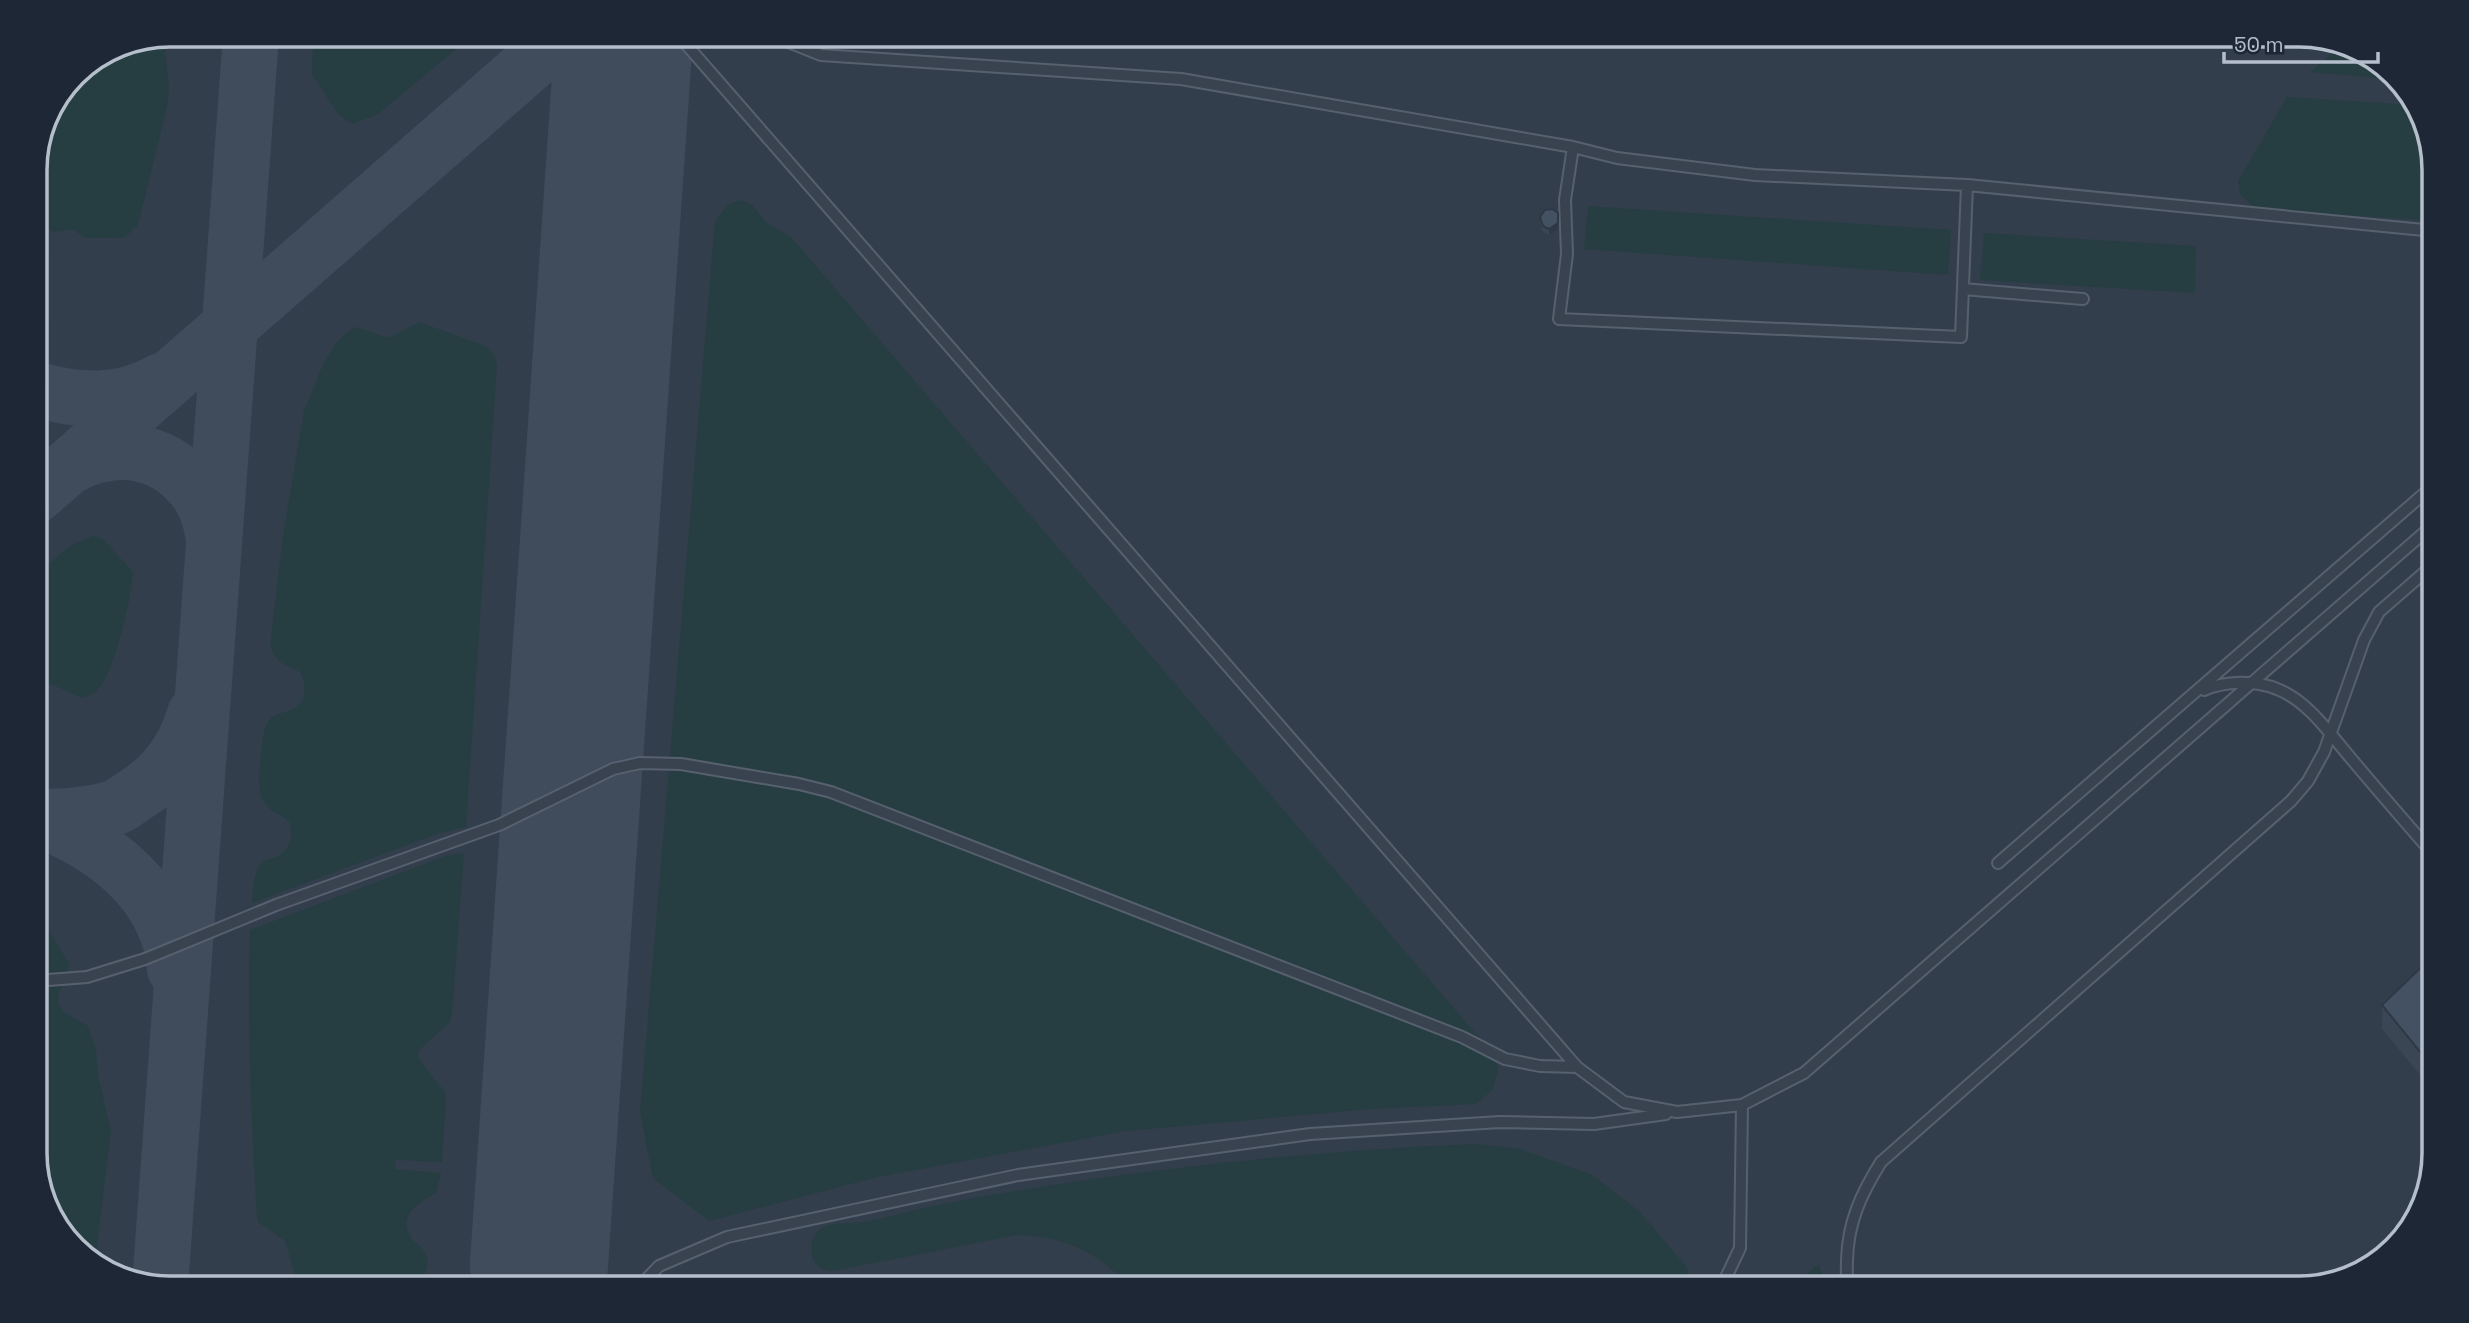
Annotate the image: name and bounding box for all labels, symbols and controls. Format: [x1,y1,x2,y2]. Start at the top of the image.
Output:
scale bar [2224,21,2378,65]
text: 50 m [2234,31,2284,58]

